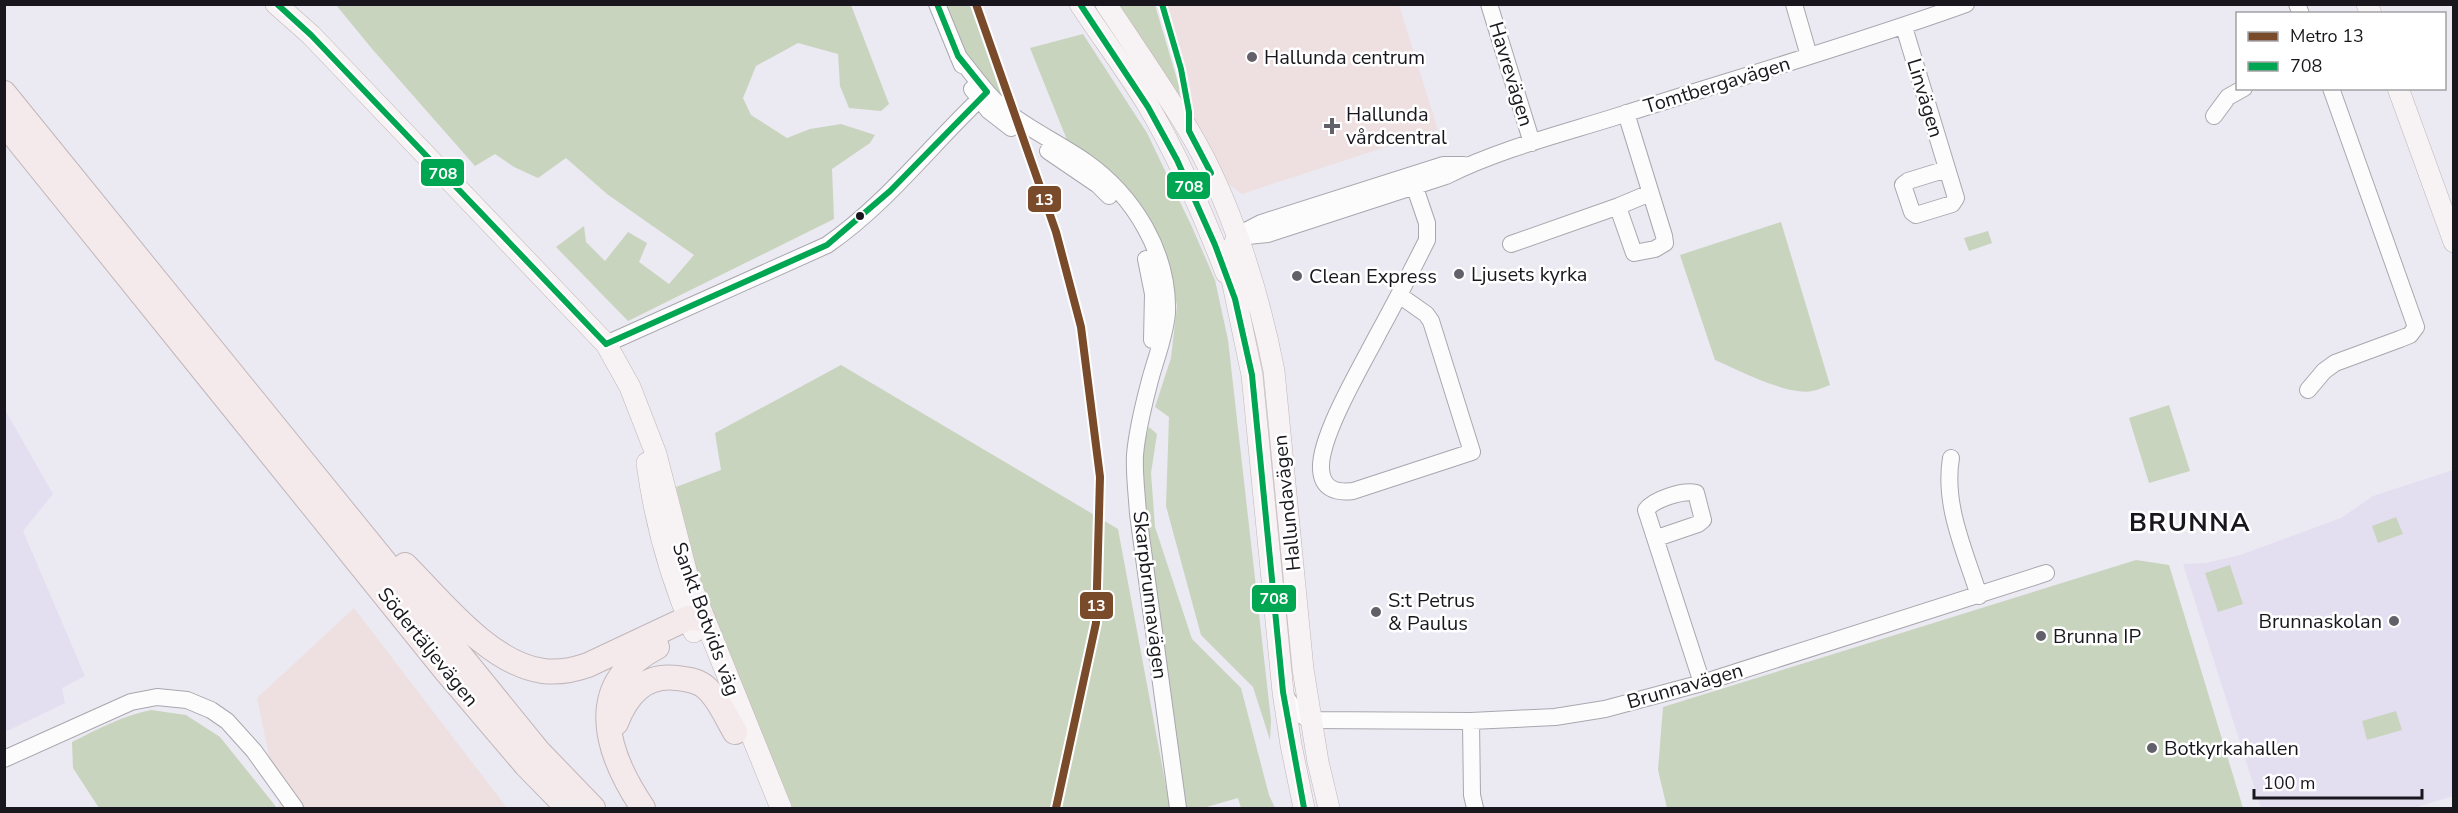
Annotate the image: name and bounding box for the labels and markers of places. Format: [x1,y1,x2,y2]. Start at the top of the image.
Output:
place label: Hallunda centrum [1264,44,1425,71]
marker: Hallunda centrum [1245,50,1259,64]
place label: Hallunda vårdcentral [1346,101,1447,151]
marker: Hallunda vårdcentral [1323,117,1341,135]
unlabelled marker [854,210,866,222]
place label: Ljusets kyrka [1471,261,1587,288]
place label: Clean Express [1309,263,1437,290]
marker: Ljusets kyrka [1452,267,1466,281]
marker: Clean Express [1290,269,1304,283]
place label: S:t Petrus & Paulus [1388,587,1475,637]
marker: S:t Petrus & Paulus [1369,605,1383,619]
place label: Brunnaskolan [2258,608,2382,635]
marker: Brunnaskolan [2387,614,2401,628]
place label: Brunna IP [2053,623,2141,650]
marker: Brunna IP [2034,629,2048,643]
place label: Botkyrkahallen [2164,735,2299,762]
marker: Botkyrkahallen [2145,741,2159,755]

